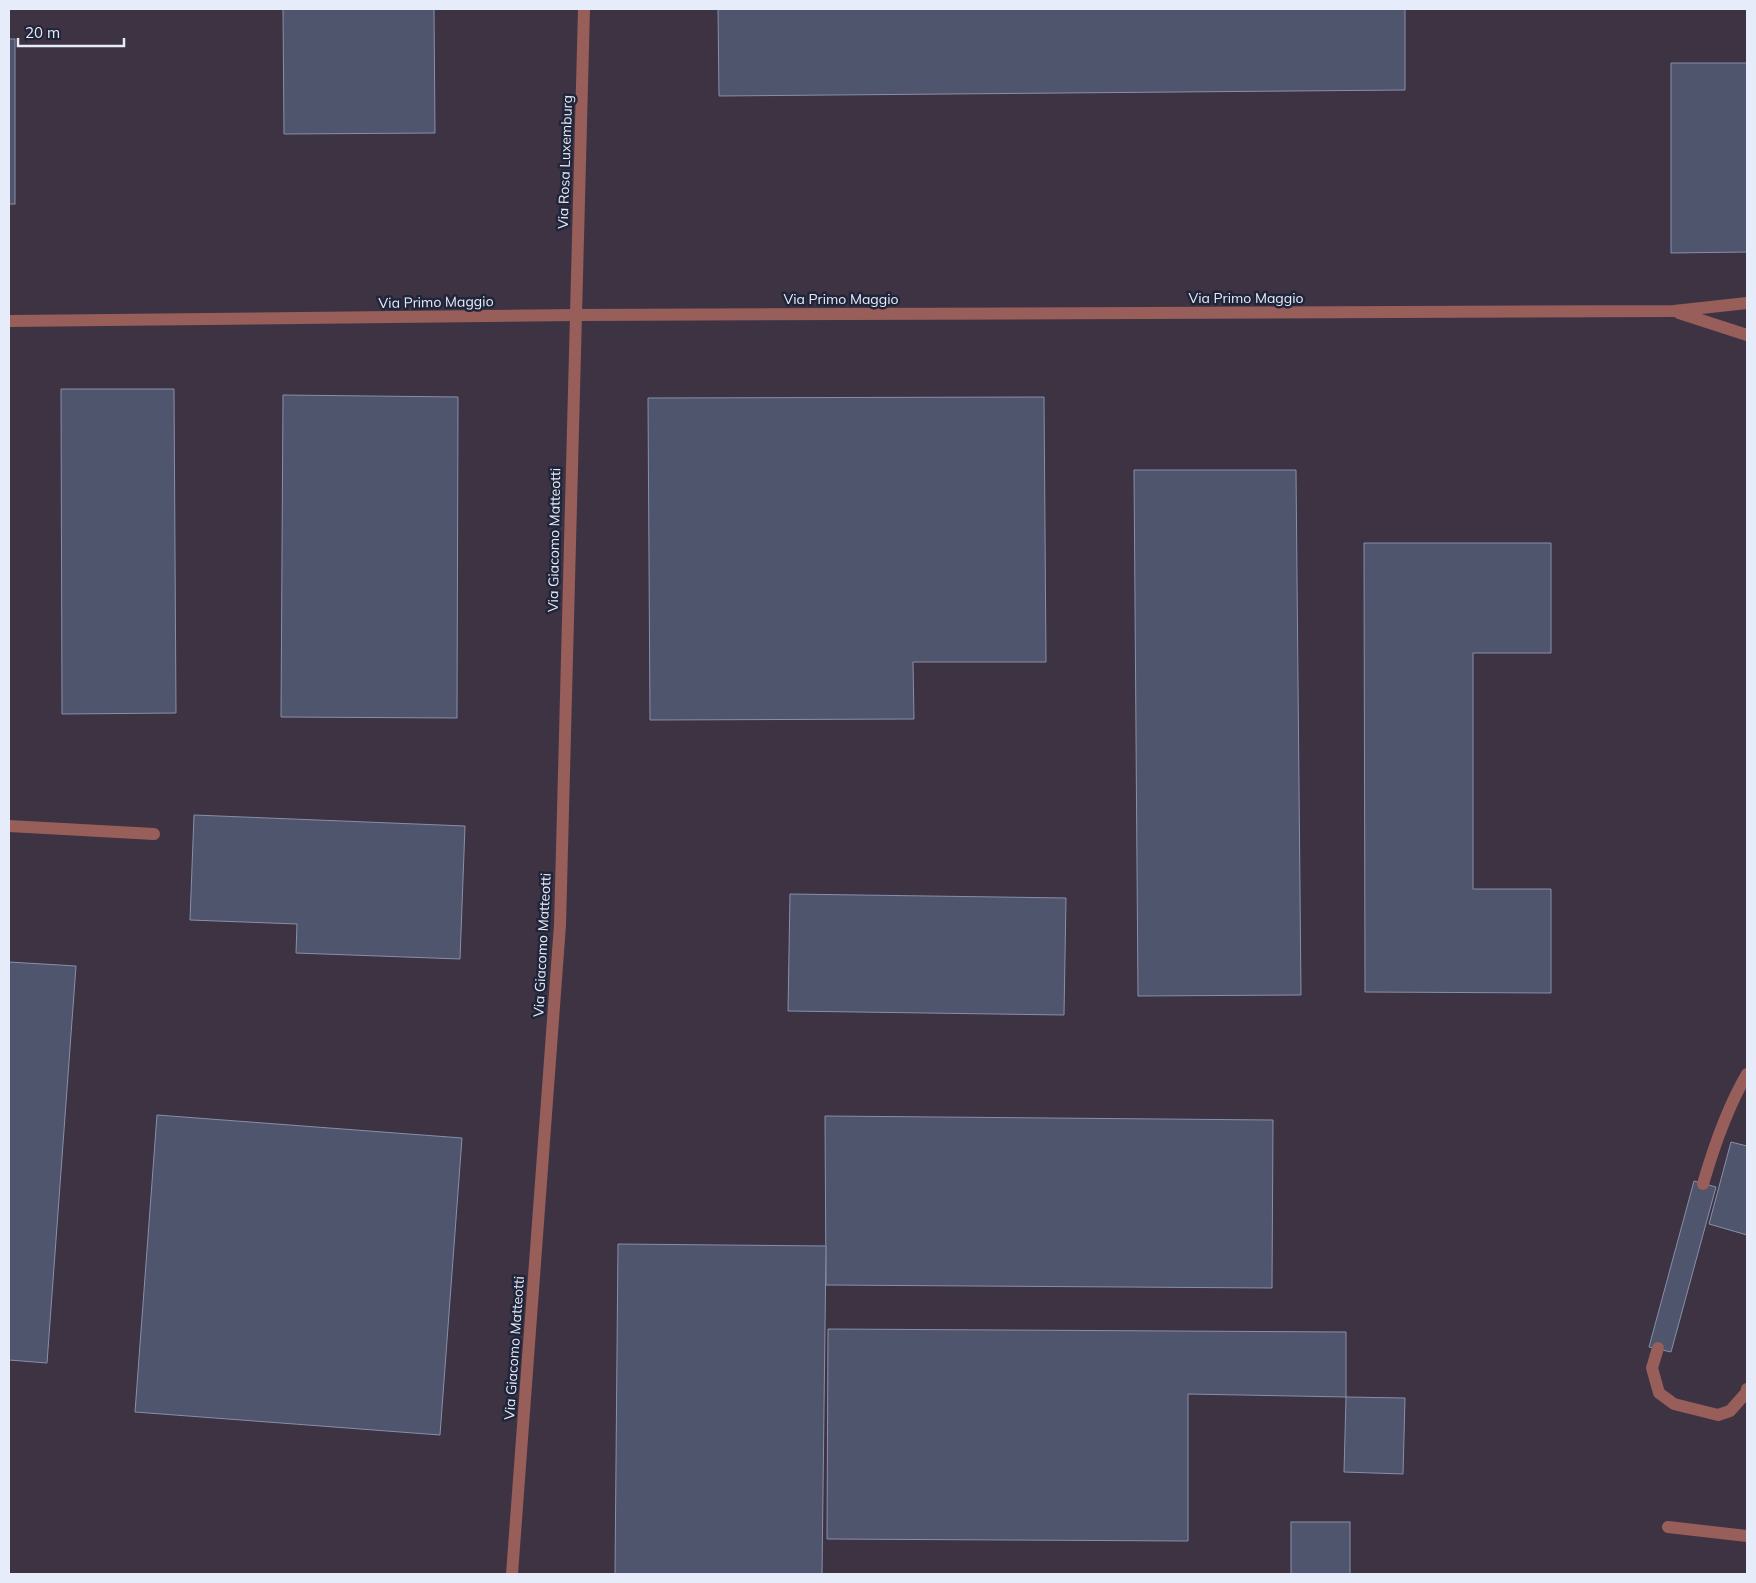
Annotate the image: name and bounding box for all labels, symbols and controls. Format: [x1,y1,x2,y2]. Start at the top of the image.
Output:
scale bar [18,15,124,47]
text: 20 m [25,23,60,42]
street label: Via Rosa Luxemburg [554,95,576,229]
street label: Via Primo Maggio [1188,289,1304,307]
street label: Via Primo Maggio [783,290,899,308]
street label: Via Primo Maggio [378,292,494,312]
street label: Via Giacomo Matteotti [544,468,564,612]
street label: Via Giacomo Matteotti [529,872,555,1018]
street label: Via Giacomo Matteotti [500,1275,528,1421]

